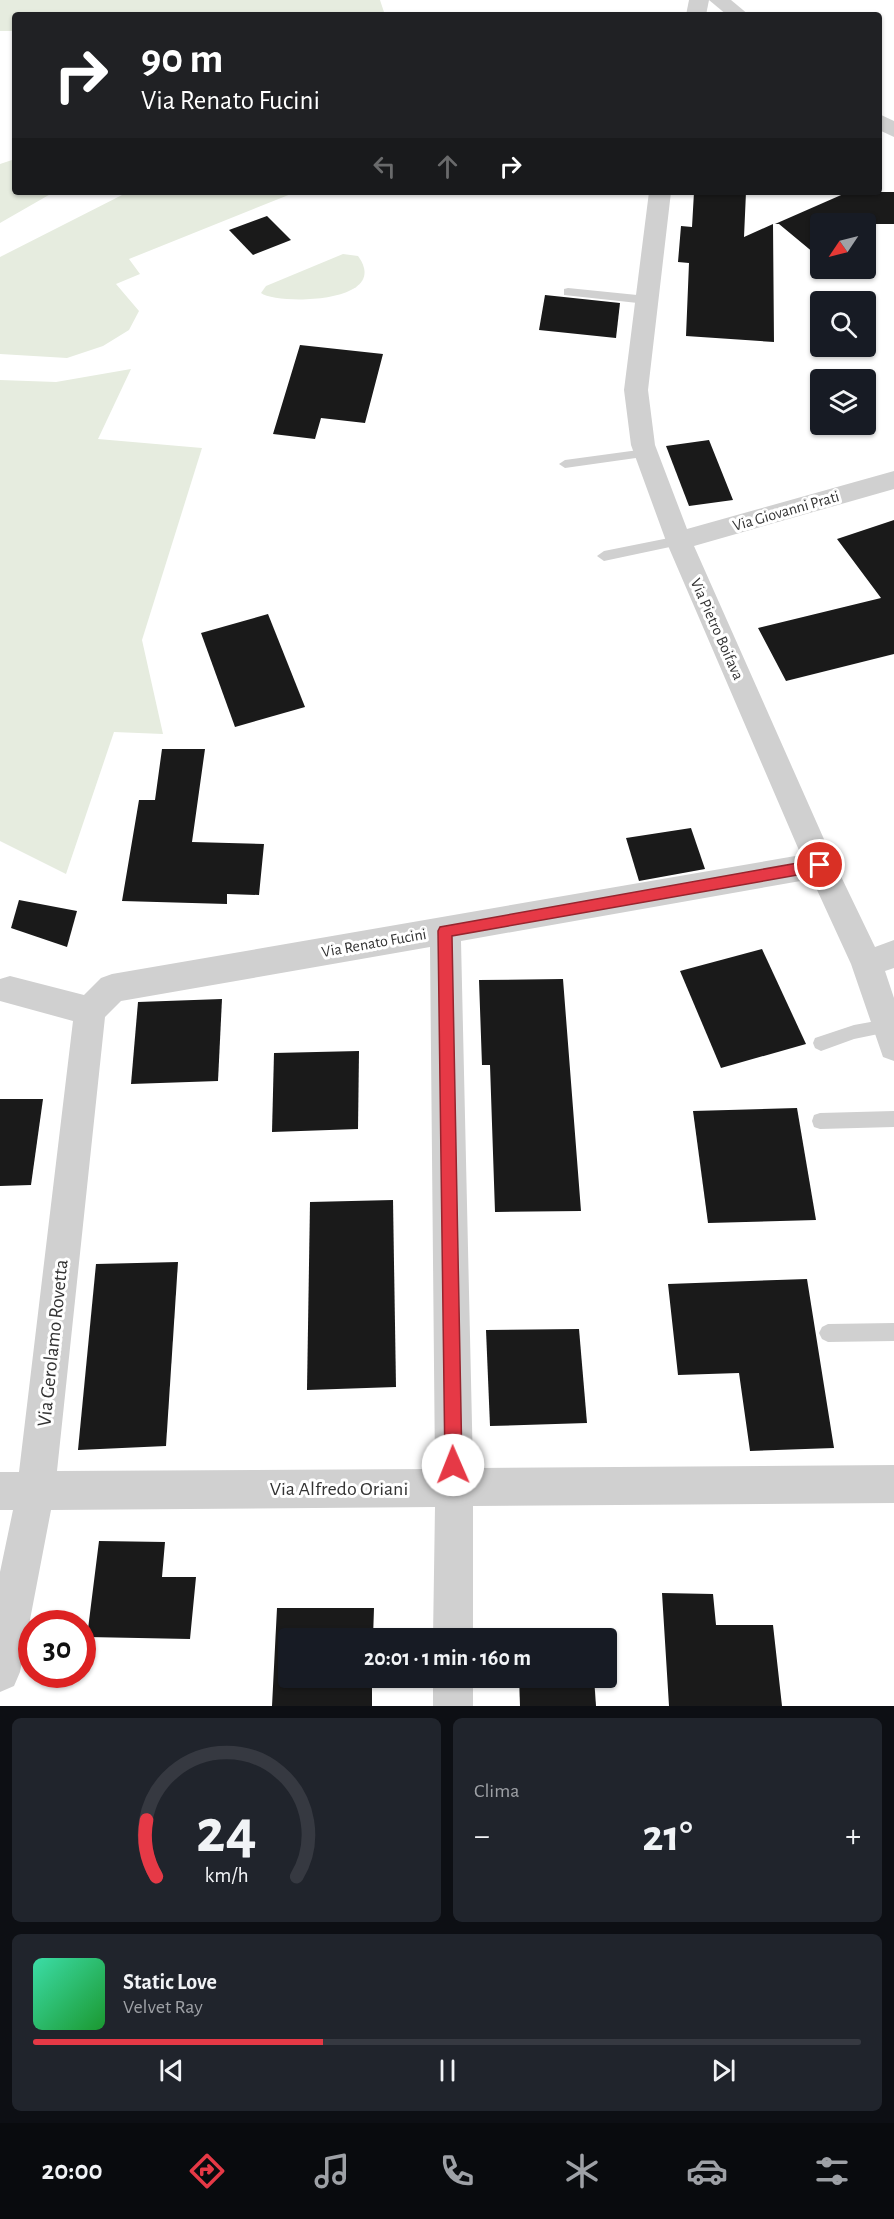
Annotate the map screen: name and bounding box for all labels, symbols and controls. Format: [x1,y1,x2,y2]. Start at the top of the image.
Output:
icon: right [42,36,120,114]
text: 90 m [141,38,223,80]
text: Via Renato Fucini [141,87,320,114]
icon: left [368,150,401,183]
icon: ahead [431,150,464,183]
icon: right [494,150,527,183]
north arrow [810,213,876,279]
map controls [810,213,876,435]
button: search [810,291,876,357]
button: layers [810,369,876,435]
street label: Via Giovanni Prati [731,488,841,534]
street label: Via Pietro Boifava [687,576,747,682]
pin [794,839,845,890]
icon: arrive [803,848,836,881]
street label: Via Renato Fucini [320,926,428,960]
street label: Via Gerolamo Rovetta [34,1258,72,1428]
position arrow [421,1433,485,1497]
street label: Via Alfredo Oriani [270,1479,408,1499]
speed limit sign: 30 [18,1610,96,1688]
text: 20:01 · 1 min · 160 m [364,1647,531,1669]
text: Clima [474,1781,519,1801]
text: 24 [196,1801,257,1863]
text: 21° [642,1814,693,1859]
text: − [474,1820,490,1853]
text: + [845,1820,861,1853]
text: km/h [204,1865,249,1886]
text: Static Love [123,1971,217,1993]
text: Velvet Ray [123,1997,203,2017]
icon: previous [155,2054,188,2087]
icon: pause [431,2054,464,2087]
icon: next [707,2054,740,2087]
icon: directions [186,2150,228,2192]
icon: music [311,2150,353,2192]
icon: phone [436,2150,478,2192]
icon: climate [561,2150,603,2192]
icon: car [686,2150,728,2192]
icon: filters [811,2150,853,2192]
text: 20:00 [41,2157,103,2184]

